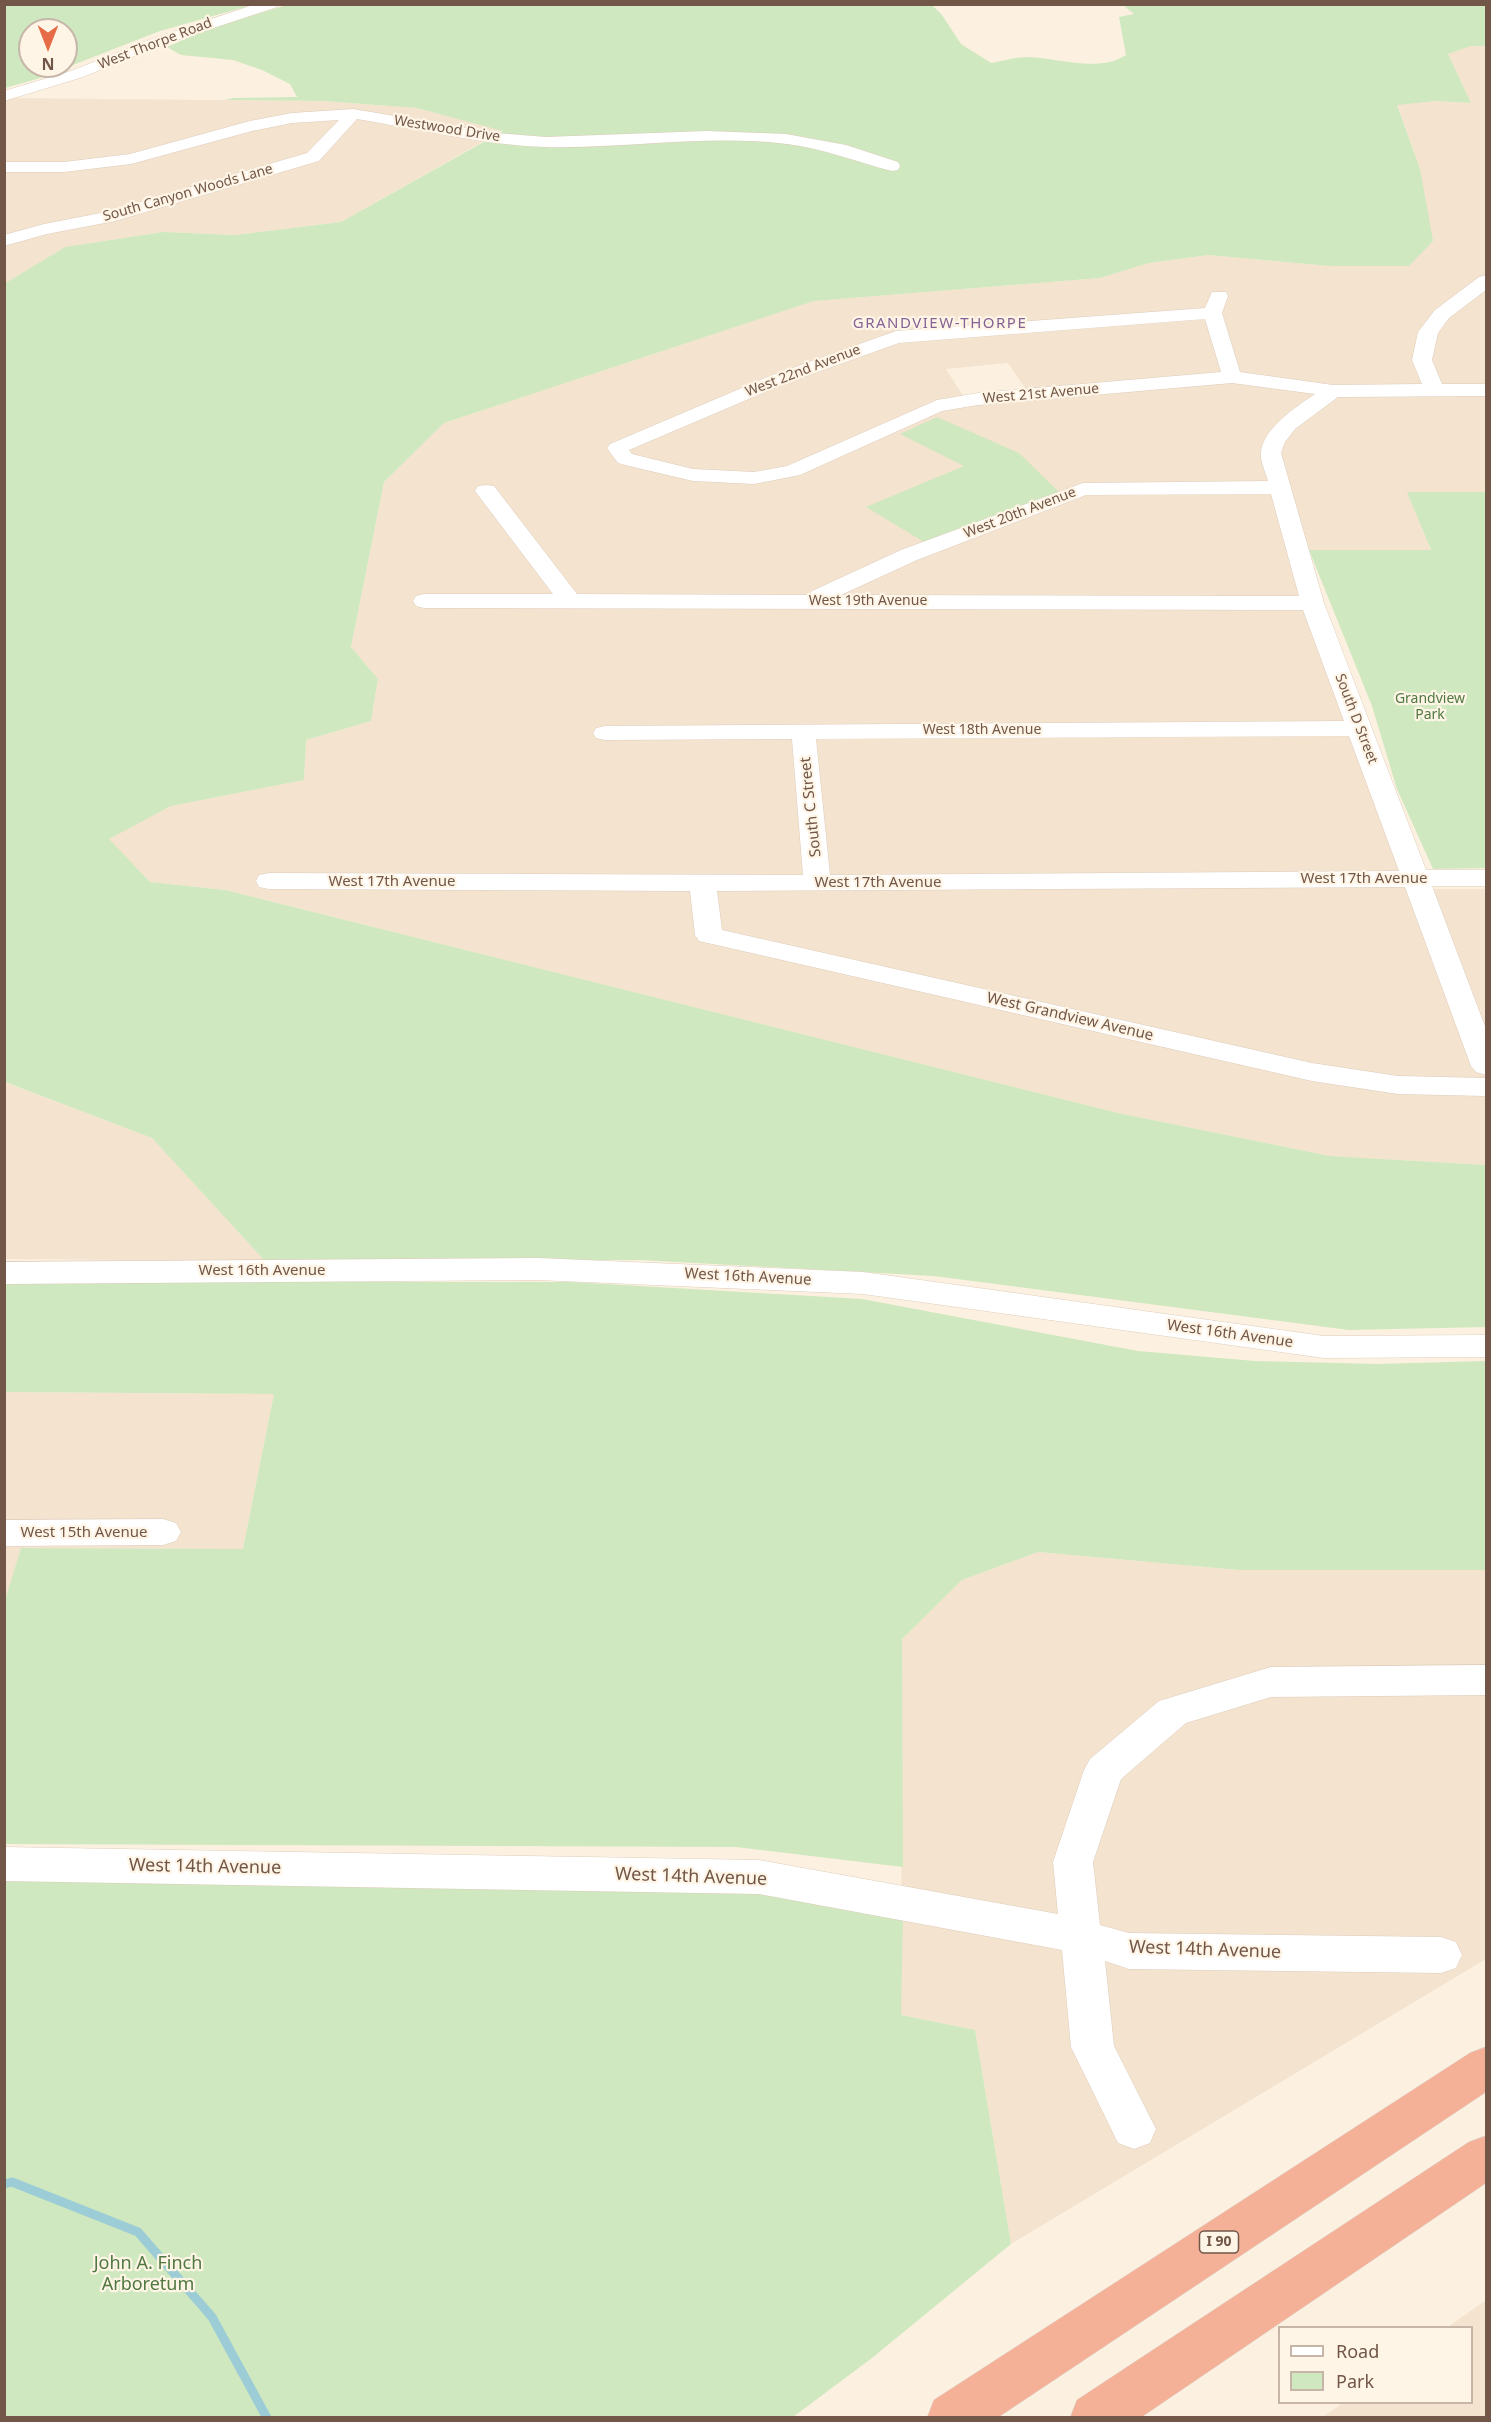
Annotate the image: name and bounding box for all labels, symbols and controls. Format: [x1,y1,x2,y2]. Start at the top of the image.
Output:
street label: West Thorpe Road [96,15,214,73]
north arrow [18,18,78,78]
text: N [42,53,55,75]
street label: Westwood Drive [393,112,501,146]
street label: South Canyon Woods Lane [101,161,275,225]
district label: GRANDVIEW-THORPE [853,315,1027,333]
street label: West 22nd Avenue [743,341,863,401]
street label: West 21st Avenue [982,381,1100,407]
street label: West 20th Avenue [962,484,1078,542]
street label: West 19th Avenue [809,593,927,609]
street label: South D Street [1331,672,1381,766]
park label: Grandview Park [1395,691,1465,724]
street label: West 18th Avenue [923,722,1041,738]
street label: South C Street [797,756,825,858]
street label: West 17th Avenue [1300,870,1428,888]
street label: West 17th Avenue [328,873,456,891]
street label: West 17th Avenue [814,874,942,892]
street label: West Grandview Avenue [985,989,1155,1045]
street label: West 16th Avenue [198,1262,326,1280]
street label: West 16th Avenue [684,1265,812,1289]
street label: West 16th Avenue [1166,1316,1294,1352]
street label: West 15th Avenue [20,1524,148,1542]
street label: West 14th Avenue [129,1855,281,1879]
street label: West 14th Avenue [614,1864,768,1890]
street label: West 14th Avenue [1128,1937,1282,1963]
road number: I 90 [1200,2231,1238,2253]
park label: John A. Finch Arboretum [94,2253,202,2296]
legend [1278,2326,1473,2404]
text: Road [1336,2339,1379,2363]
text: Park [1336,2369,1374,2393]

